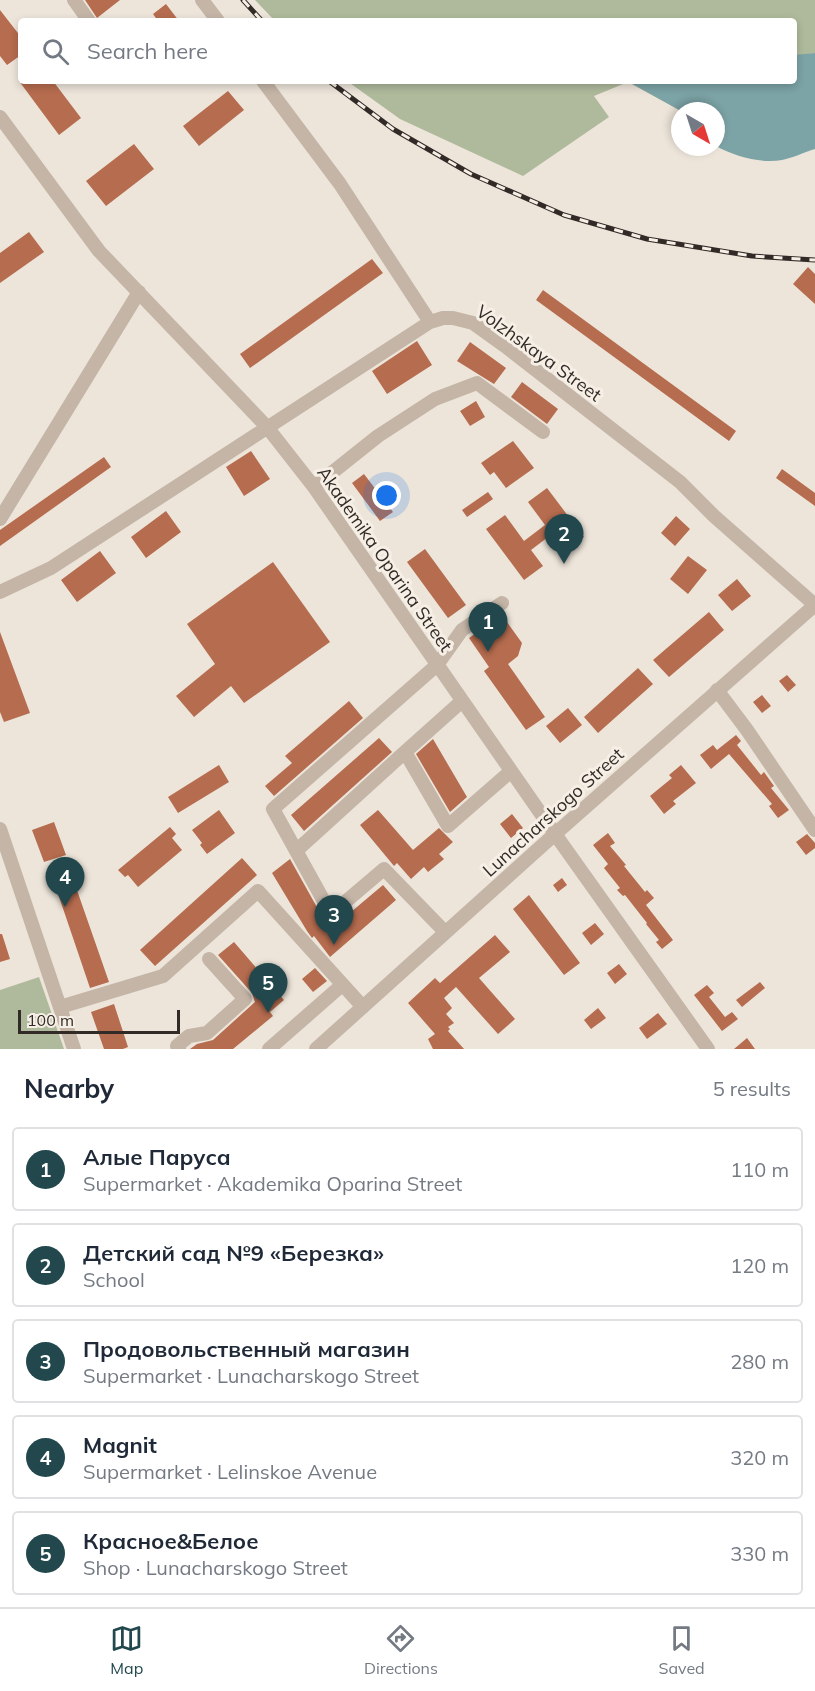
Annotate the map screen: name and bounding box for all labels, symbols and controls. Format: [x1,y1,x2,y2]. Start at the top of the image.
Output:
search box [18,18,797,84]
icon: search [39,35,72,68]
text: Search here [87,37,208,65]
north arrow [671,102,725,156]
street label: Volzhskaya Street [472,300,606,406]
street label: Akademika Oparina Street [312,462,458,656]
your location [372,481,401,510]
pin: 2 [544,514,584,564]
pin: 1 [468,602,508,652]
street label: Lunacharskogo Street [478,743,628,881]
pin: 4 [46,858,84,907]
pin: 3 [314,896,354,945]
pin: 5 [248,964,288,1013]
scale bar [18,1007,180,1034]
text: 100 m [27,1010,74,1030]
text: Nearby [24,1072,114,1105]
text: 5 results [713,1076,791,1101]
text: Алые Паруса [83,1143,231,1171]
text: 1 [40,1157,52,1182]
text: 110 m [730,1157,789,1182]
text: Supermarket · Akademika Oparina Street [83,1171,462,1196]
text: Детский сад №9 «Березка» [83,1239,384,1267]
text: 2 [40,1253,52,1278]
text: 120 m [730,1253,789,1278]
text: School [83,1267,145,1292]
text: Продовольственный магазин [83,1335,410,1363]
text: 3 [40,1349,52,1374]
text: 280 m [730,1349,789,1374]
text: Supermarket · Lunacharskogo Street [83,1363,419,1388]
text: Magnit [83,1431,157,1459]
text: 4 [40,1445,52,1470]
text: 320 m [730,1445,789,1470]
text: Supermarket · Lelinskoe Avenue [83,1459,377,1484]
text: Красное&Белое [83,1527,259,1555]
text: 5 [40,1541,52,1566]
text: 330 m [730,1541,789,1566]
text: Shop · Lunacharskogo Street [83,1555,348,1580]
tab: Map [110,1622,143,1678]
tab: Directions [364,1622,438,1678]
tab: Saved [659,1622,705,1678]

